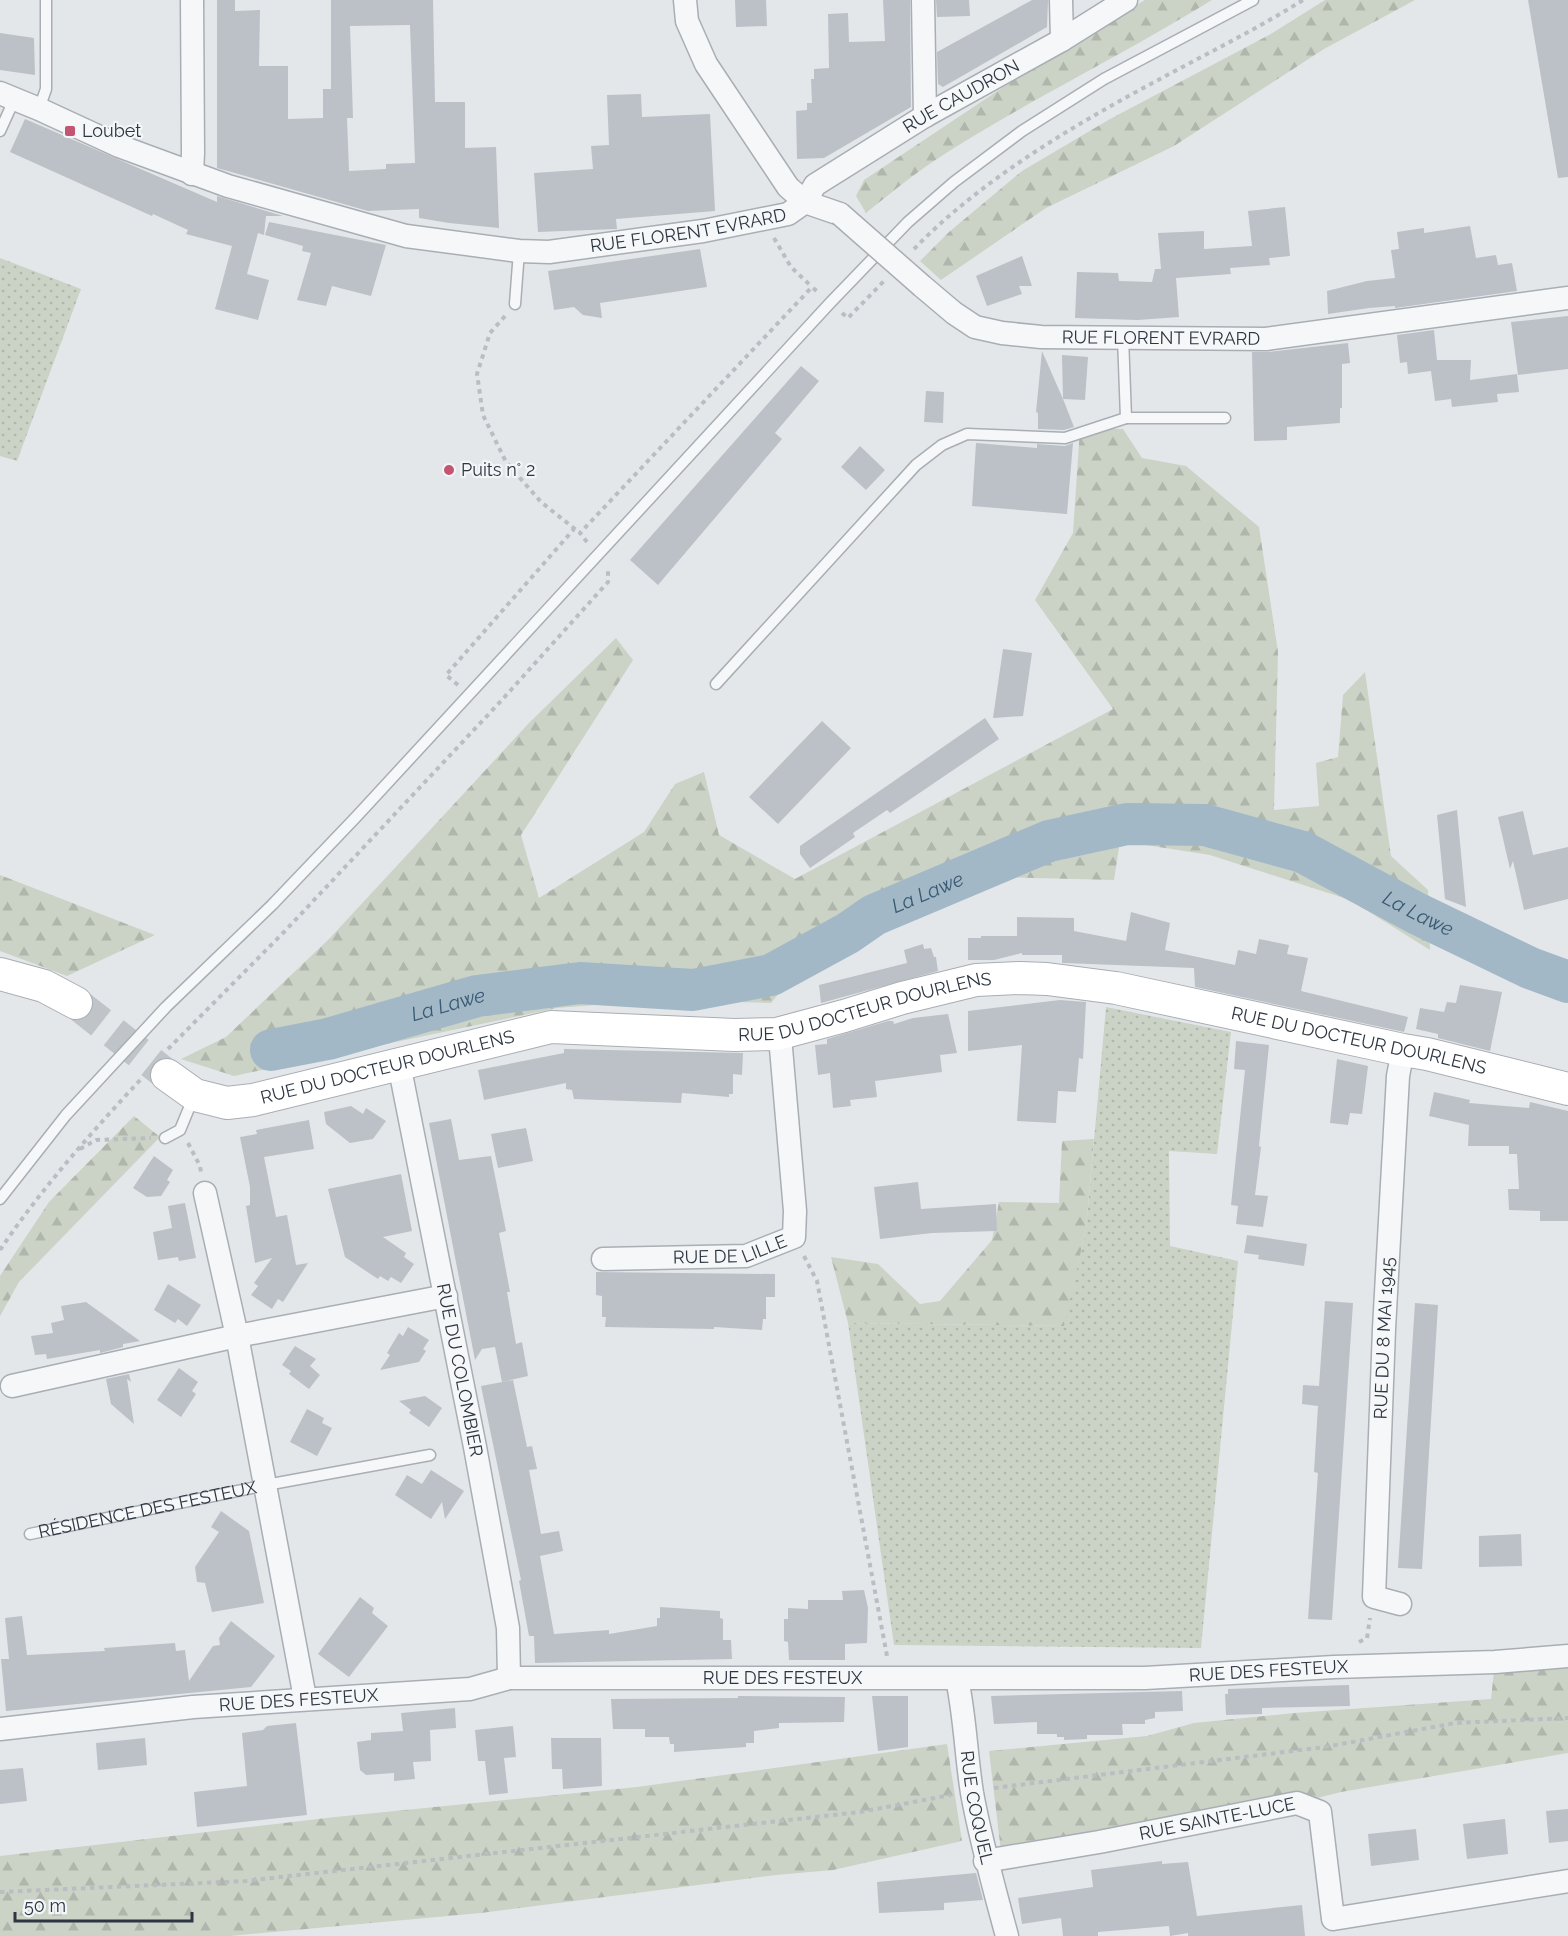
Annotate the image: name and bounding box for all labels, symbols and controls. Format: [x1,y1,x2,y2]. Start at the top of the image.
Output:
street label: RUE CAUDRON [899,55,1023,137]
place label: Loubet [82,120,141,141]
marker: Loubet [63,124,77,138]
street label: RUE FLORENT EVRARD [589,204,788,256]
street label: RUE FLORENT EVRARD [1062,326,1260,349]
place label: Puits n° 2 [461,459,535,480]
marker: Puits n° 2 [442,463,456,477]
water label: La Lawe [888,866,967,918]
water label: La Lawe [1379,885,1458,941]
street label: RUE DU DOCTEUR DOURLENS [738,968,992,1045]
water label: La Lawe [408,983,487,1026]
street label: RUE DU DOCTEUR DOURLENS [1229,1002,1489,1078]
street label: RUE DU DOCTEUR DOURLENS [258,1025,516,1108]
street label: RUE DE LILLE [673,1230,790,1268]
street label: RUE DU 8 MAI 1945 [1370,1256,1398,1420]
street label: RUE DU COLOMBIER [433,1281,488,1459]
street label: RÉSIDENCE DES FESTEUX [36,1476,259,1542]
street label: RUE DES FESTEUX [1188,1656,1349,1685]
street label: RUE DES FESTEUX [703,1667,863,1688]
street label: RUE DES FESTEUX [218,1684,379,1715]
street label: RUE COQUEL [957,1750,999,1867]
street label: RUE SAINTE-LUCE [1137,1793,1297,1844]
scale bar [15,1885,192,1923]
text: 50 m [24,1895,66,1916]

